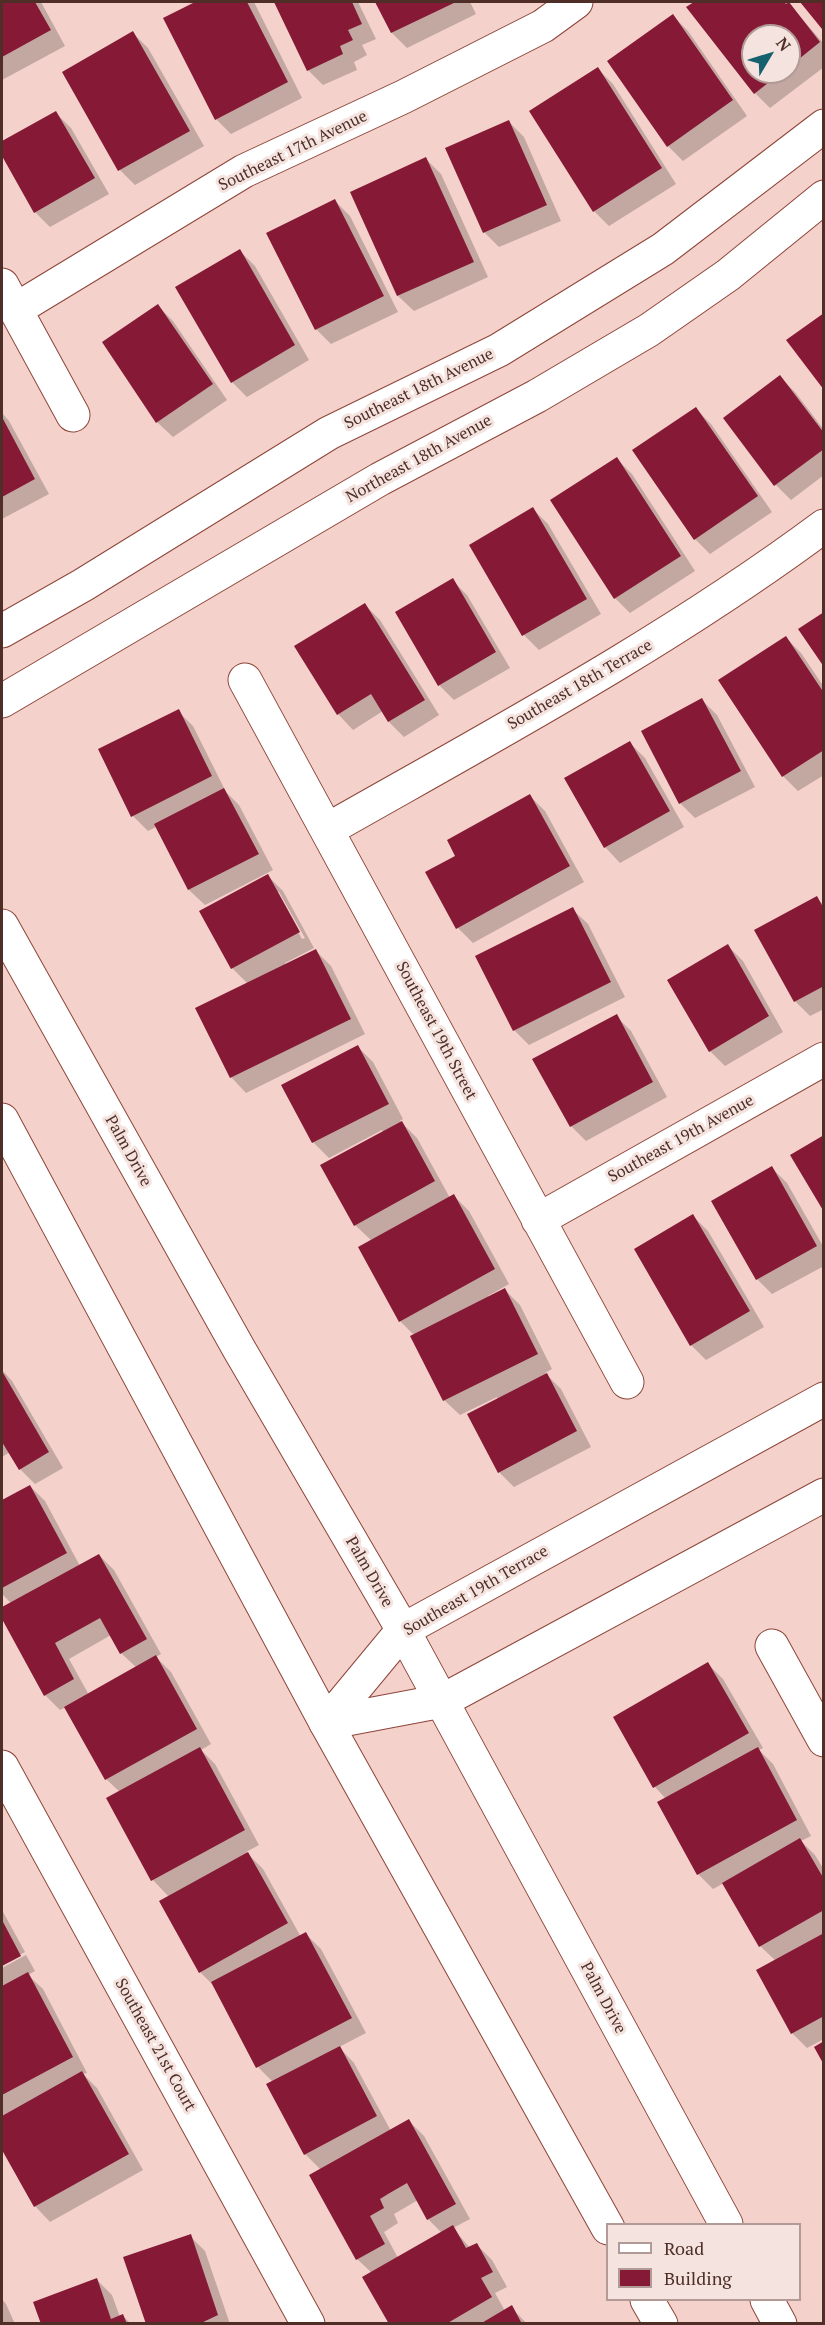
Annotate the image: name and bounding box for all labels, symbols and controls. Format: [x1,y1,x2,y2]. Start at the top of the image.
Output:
north arrow [741,24,801,84]
text: N [771,33,796,56]
street label: Southeast 17th Avenue [216,107,370,195]
street label: Southeast 18th Avenue [341,345,497,433]
street label: Northeast 18th Avenue [343,411,495,507]
street label: Southeast 18th Terrace [504,636,656,734]
street label: Southeast 19th Street [391,959,481,1103]
street label: Southeast 19th Avenue [605,1091,757,1187]
street label: Palm Drive [101,1112,155,1190]
street label: Palm Drive [341,1533,397,1611]
street label: Southeast 19th Terrace [400,1542,552,1640]
street label: Palm Drive [576,1959,630,2037]
street label: Southeast 21st Court [111,1975,199,2115]
legend [606,2223,801,2301]
text: Road [664,2236,704,2260]
text: Building [664,2266,732,2290]

